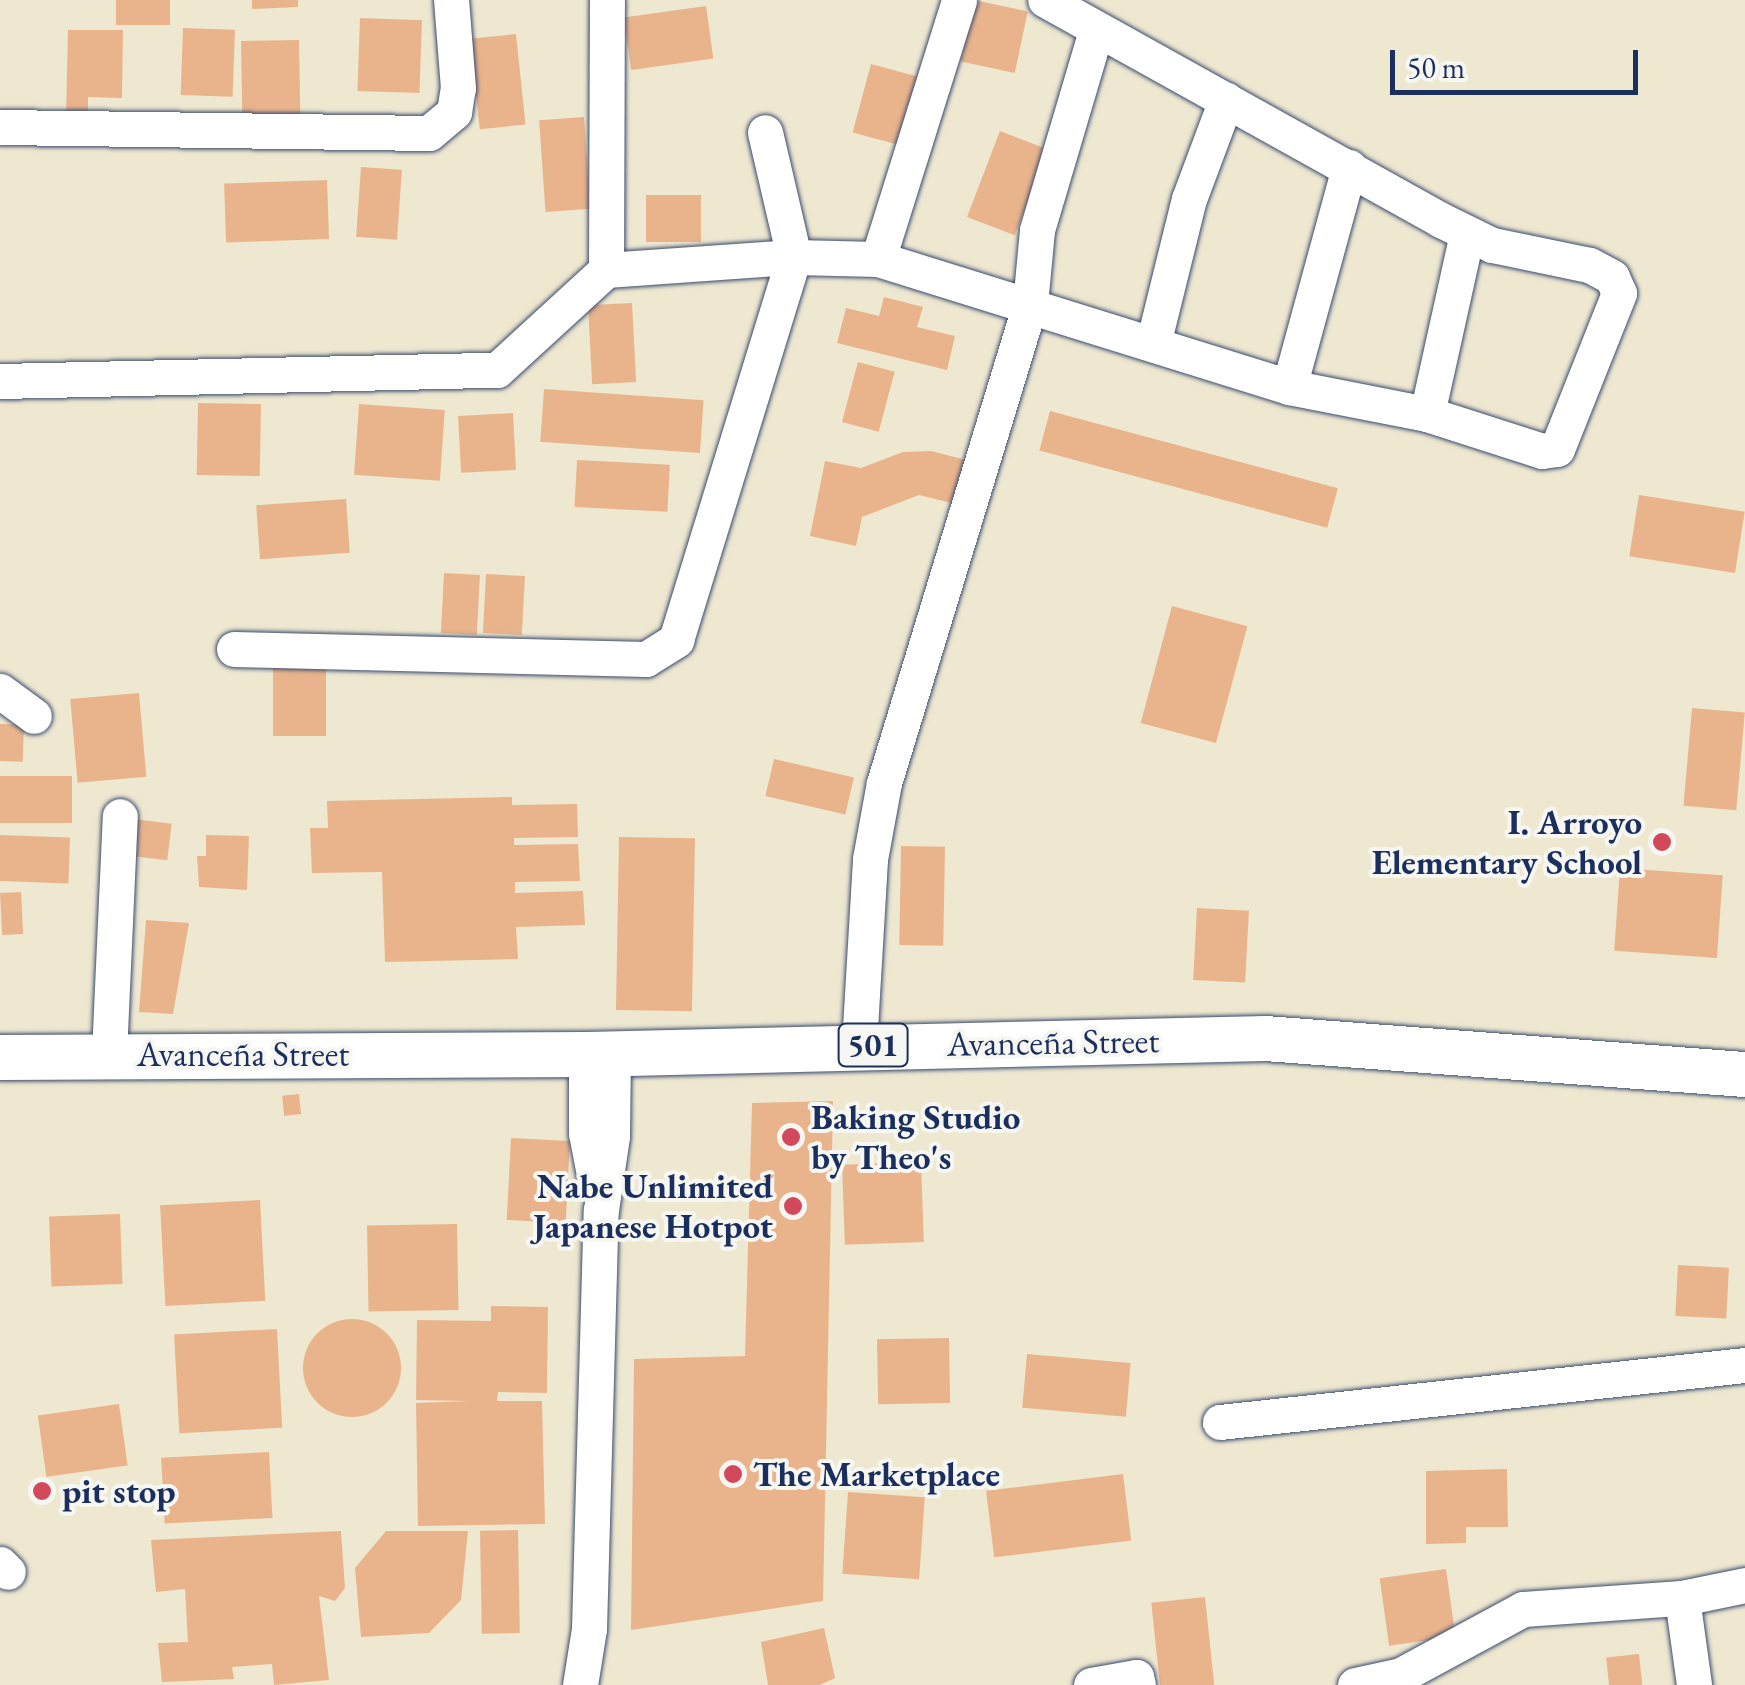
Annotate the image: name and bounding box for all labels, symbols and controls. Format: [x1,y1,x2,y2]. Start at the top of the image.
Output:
scale bar [1395,30,1642,92]
text: 50 m [1407,48,1465,87]
place label: I. Arroyo Elementary School [1372,801,1642,883]
marker: I. Arroyo Elementary School [1651,831,1673,853]
road number: 501 [836,1018,910,1072]
street label: Avanceña Street [946,1019,1160,1065]
street label: Avanceña Street [137,1033,349,1075]
place label: Baking Studio by Theo's [811,1096,1020,1178]
marker: Baking Studio by Theo's [780,1126,802,1148]
place label: Nabe Unlimited Japanese Hotpot [533,1165,773,1247]
marker: Nabe Unlimited Japanese Hotpot [782,1195,804,1217]
place label: The Marketplace [753,1453,1000,1495]
marker: The Marketplace [722,1463,744,1485]
place label: pit stop [62,1470,176,1512]
marker: pit stop [31,1480,53,1502]

